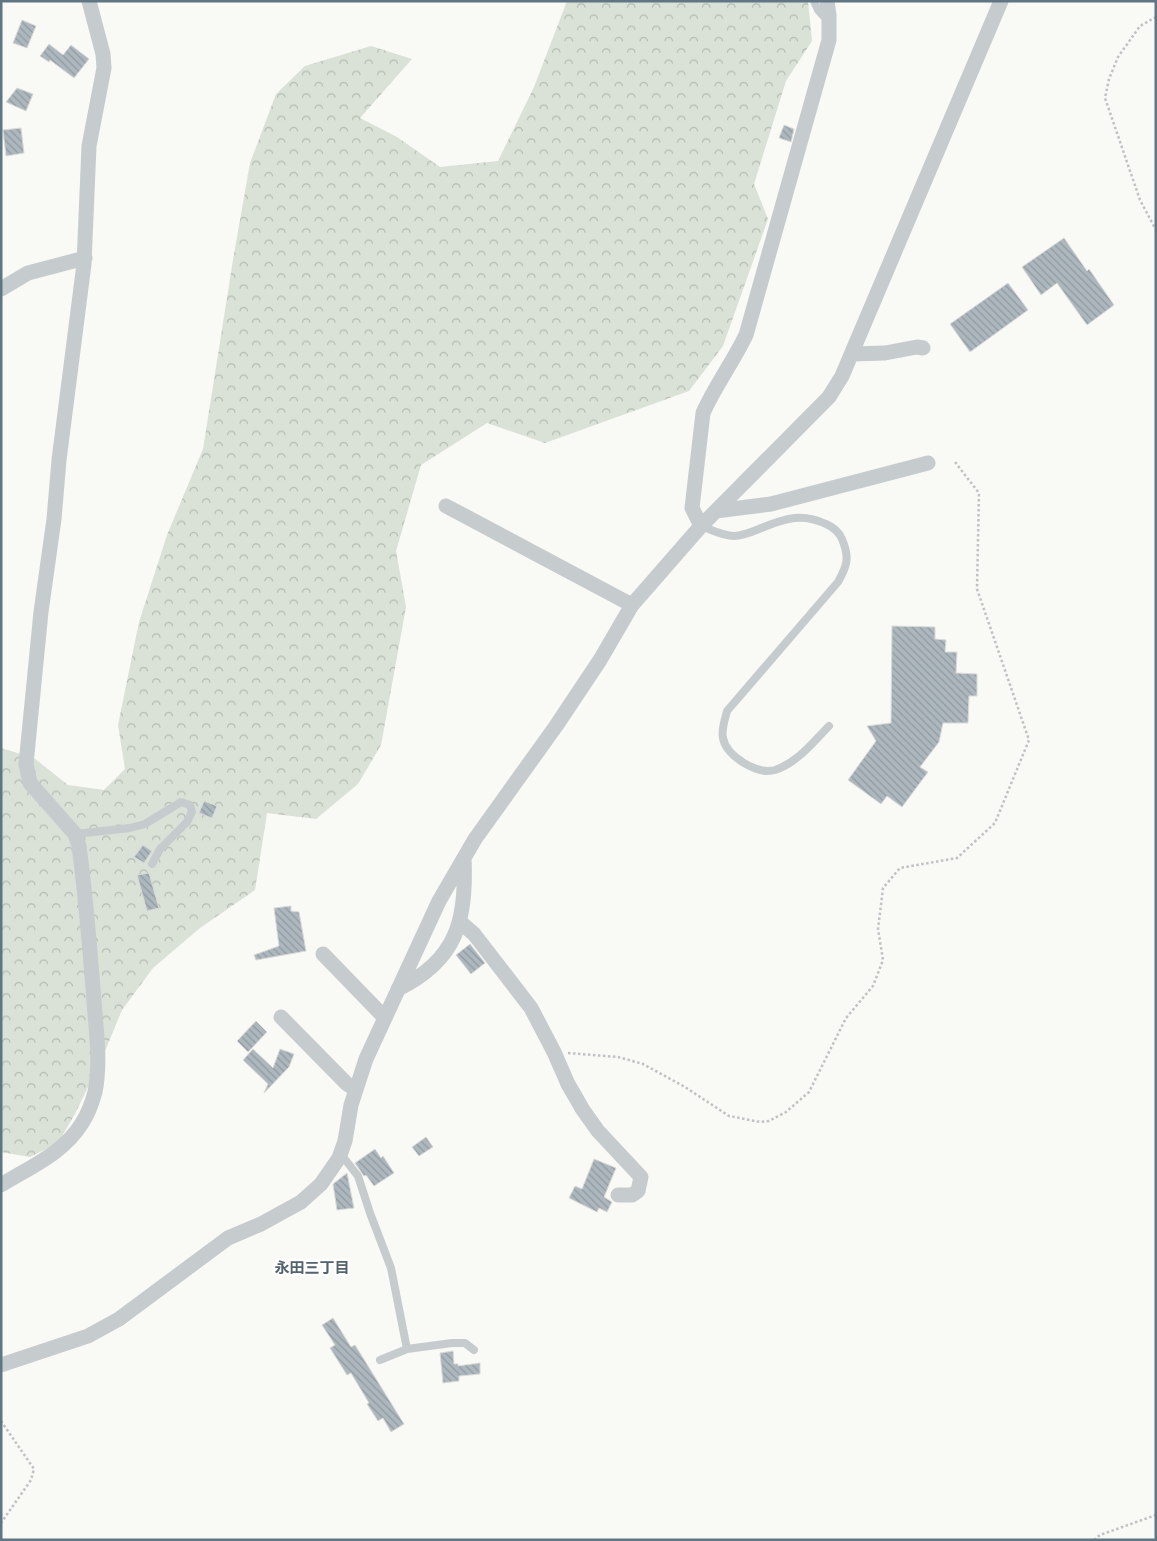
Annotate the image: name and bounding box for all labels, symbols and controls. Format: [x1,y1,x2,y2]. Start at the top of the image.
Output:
district label: 永田三丁目 [274,1259,350,1277]

